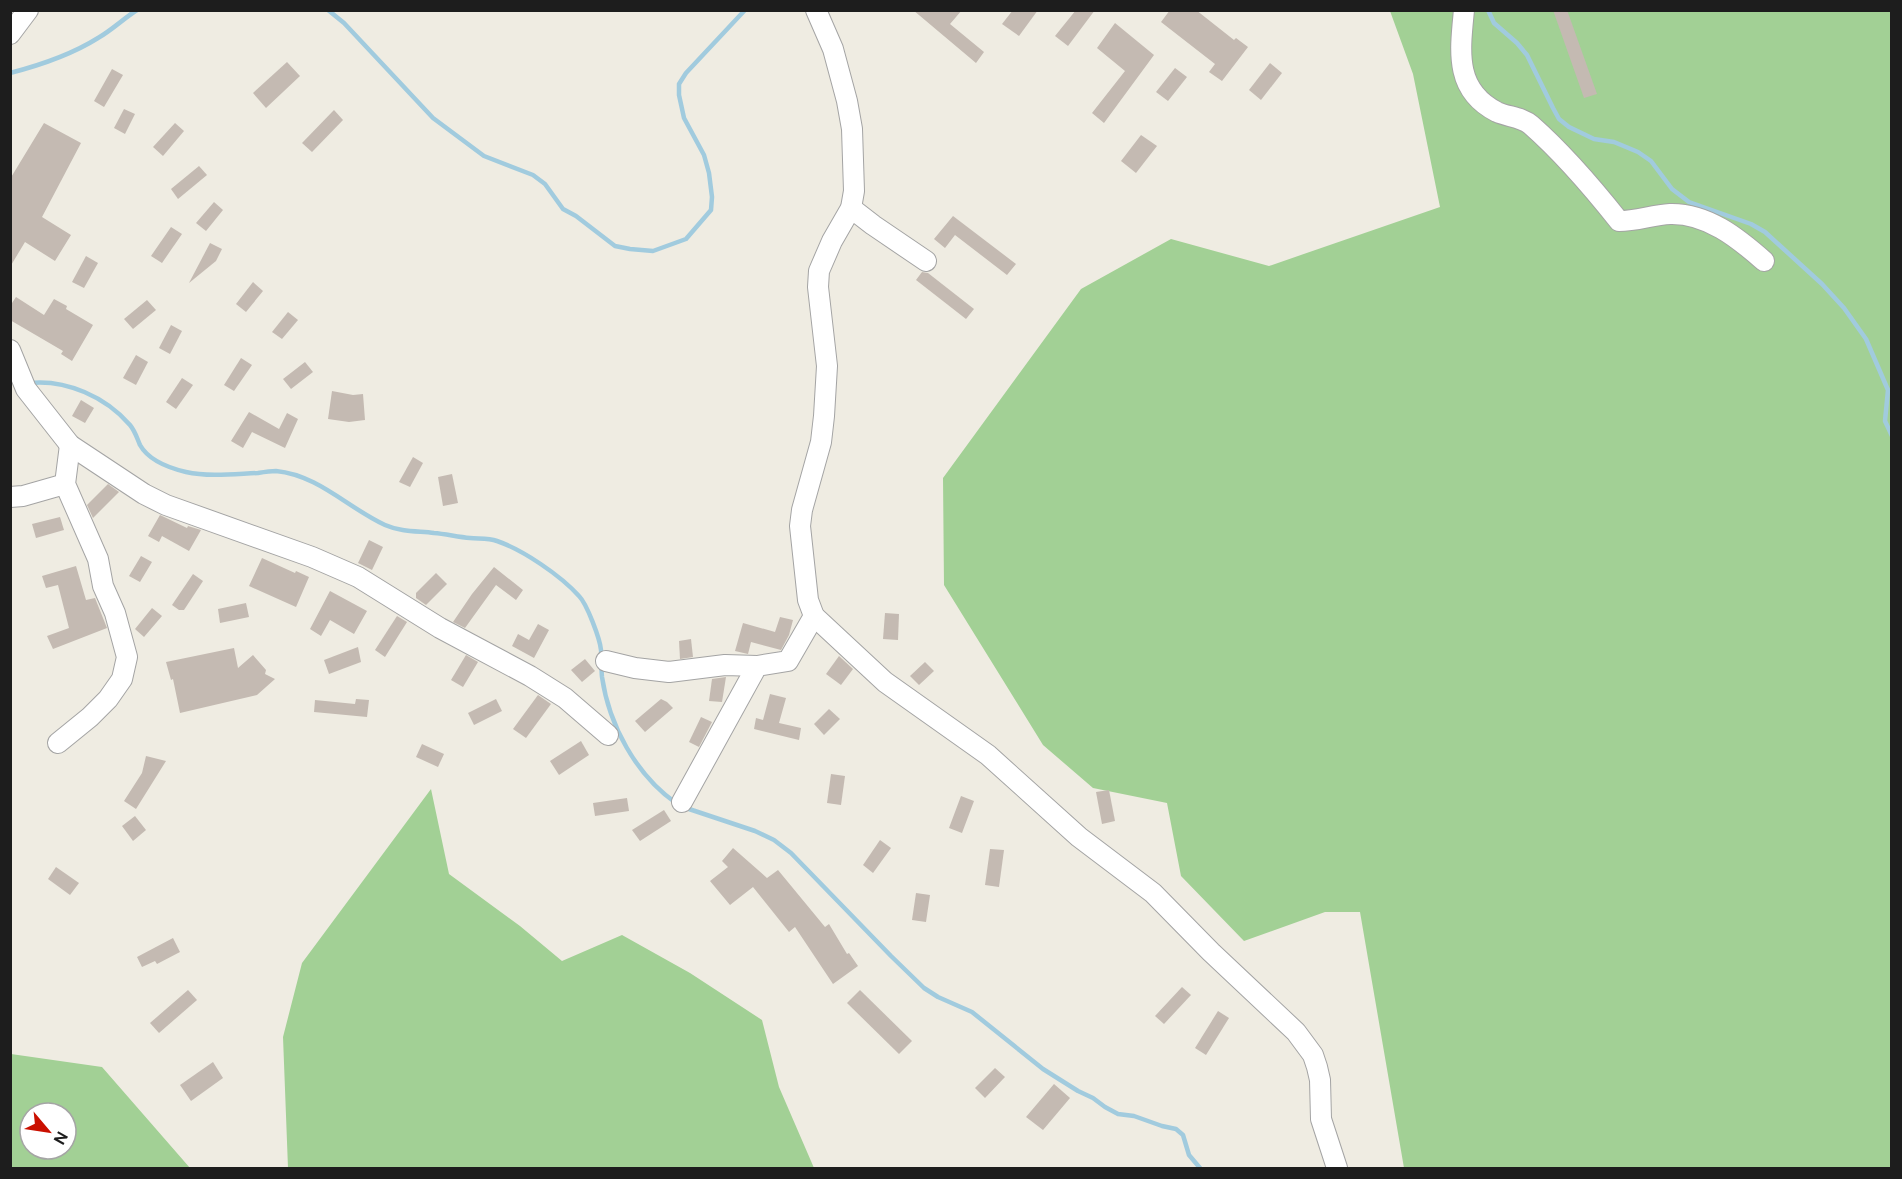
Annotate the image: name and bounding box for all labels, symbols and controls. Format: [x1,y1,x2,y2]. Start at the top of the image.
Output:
north arrow [18,1101,78,1161]
text: N [49,1128,73,1148]

